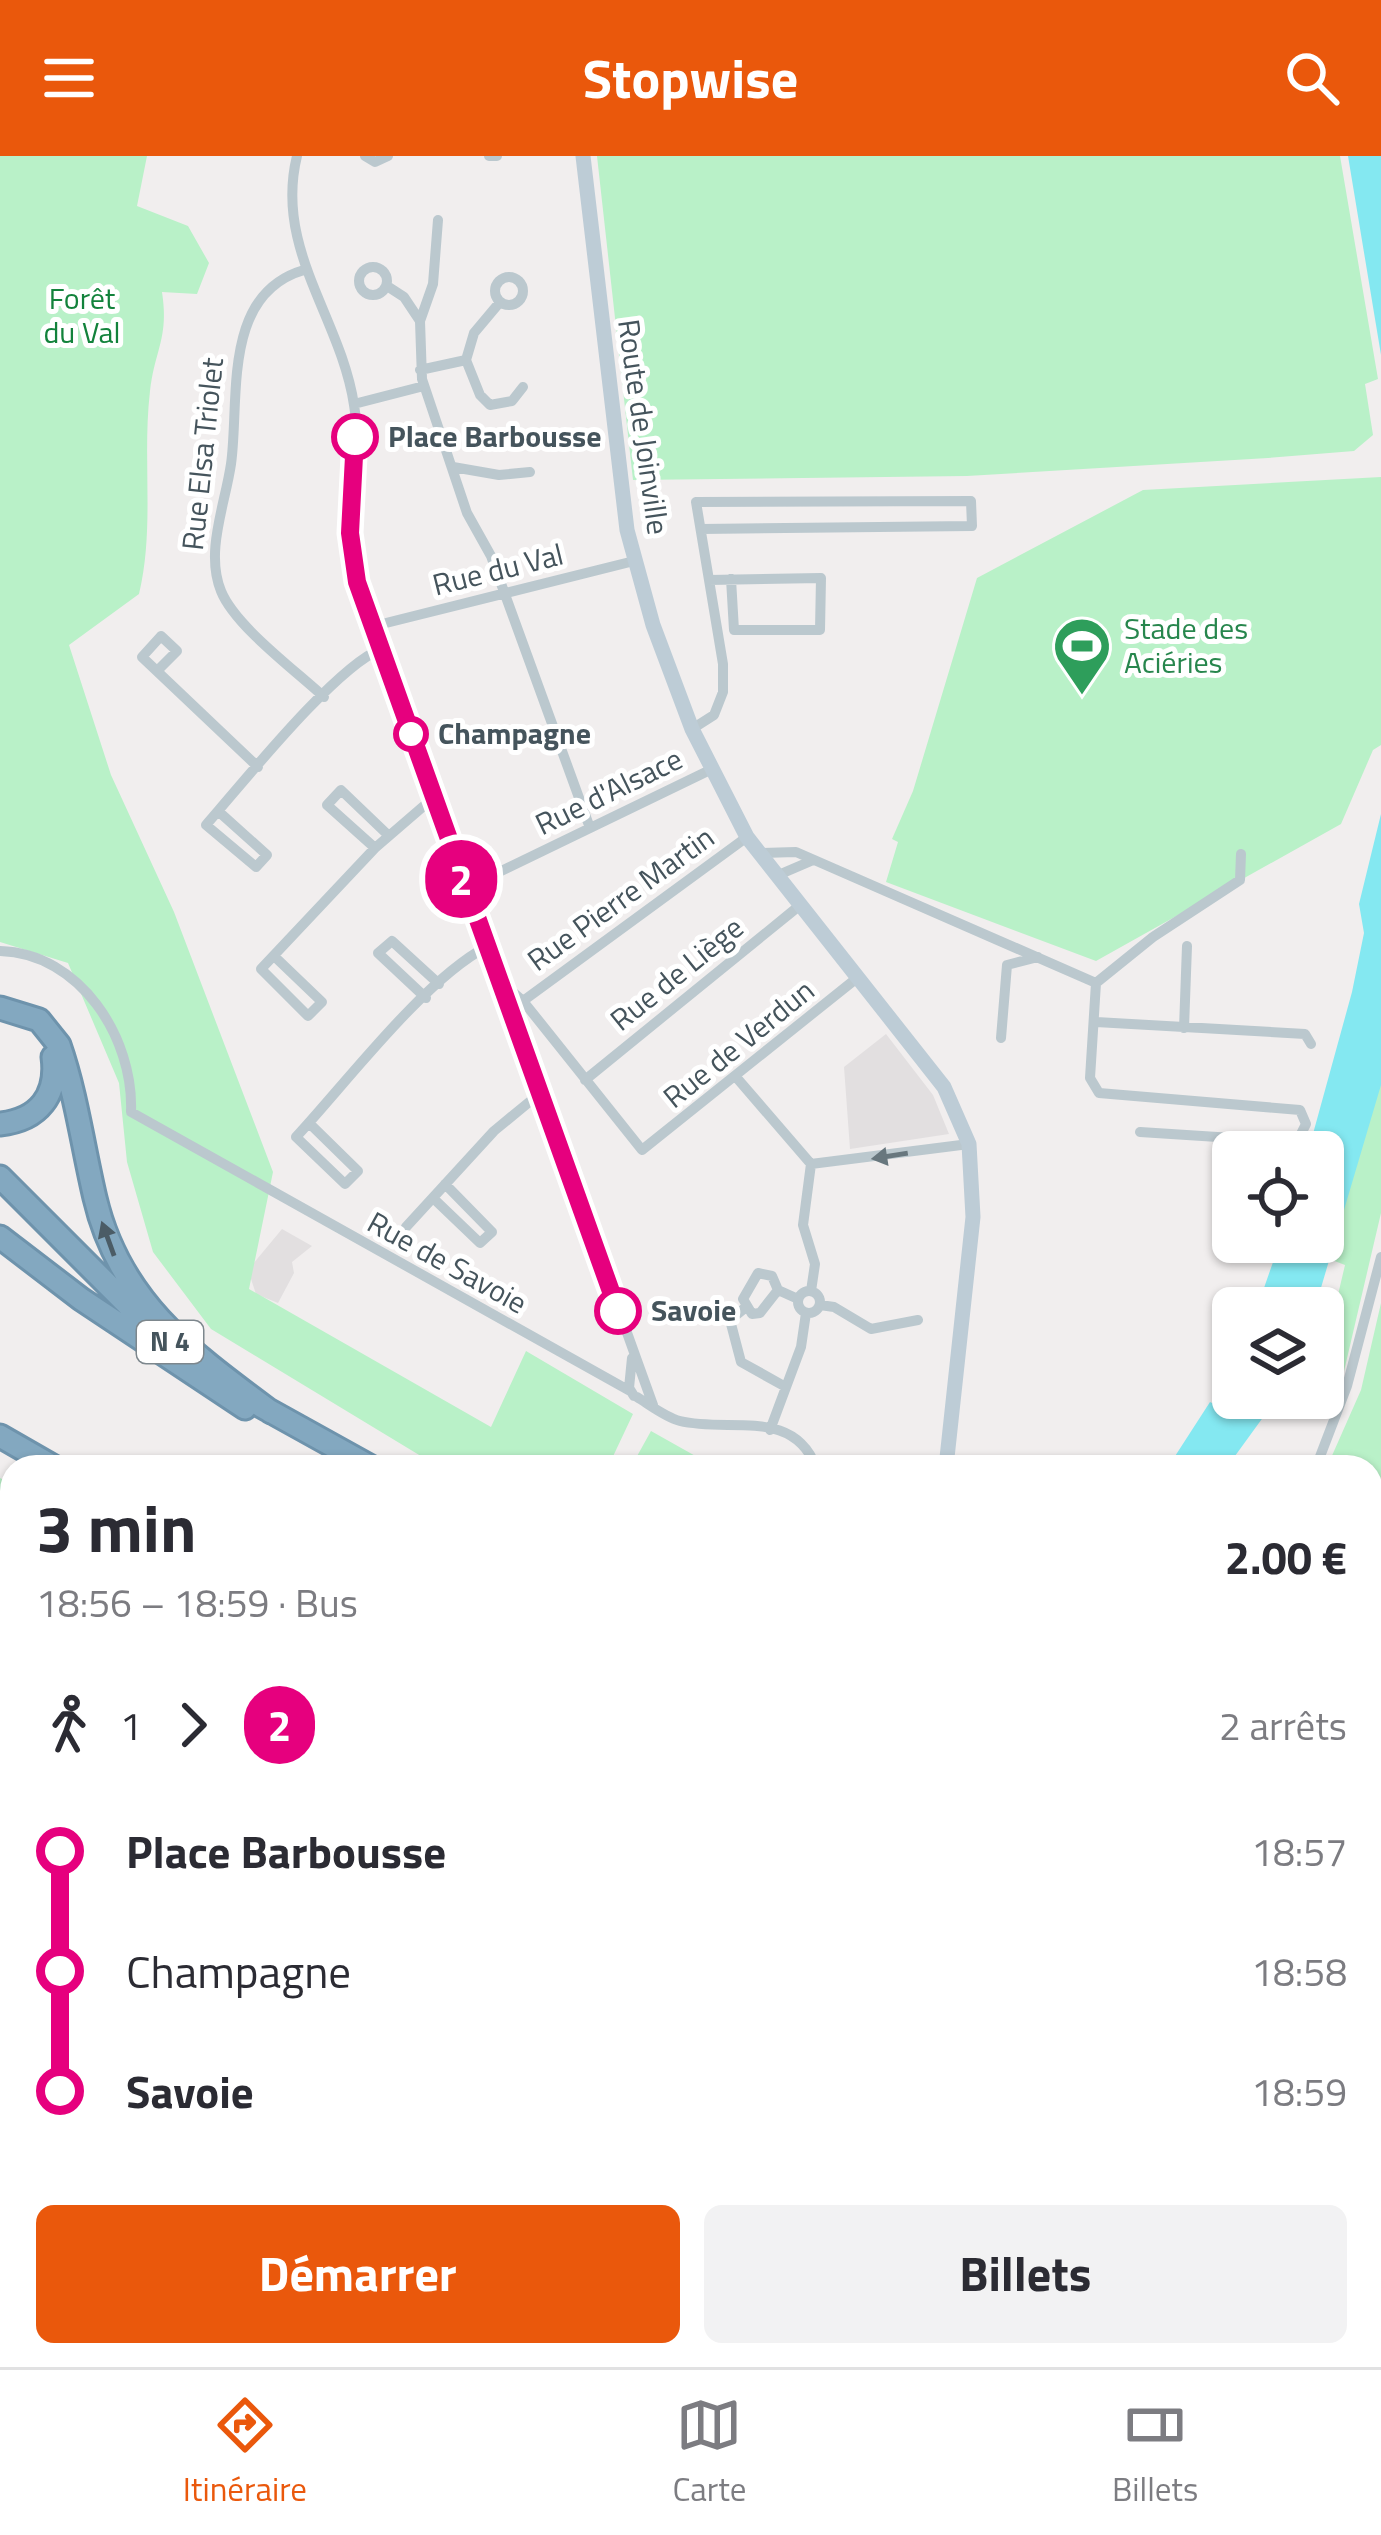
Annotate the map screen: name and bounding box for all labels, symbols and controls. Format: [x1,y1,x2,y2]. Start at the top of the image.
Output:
text: Stopwise [583,37,798,119]
icon: menu [36,45,102,111]
icon: search [1279,45,1345,111]
park label: Forêt du Val [43,275,121,355]
street label: Route de Joinville [606,316,682,537]
street label: Rue Elsa Triolet [169,355,235,553]
place label: Place Barbousse [388,413,602,459]
marker: Place Barbousse [333,415,377,459]
street label: Rue du Val [428,531,568,607]
place label: Stade des Aciéries [1124,605,1248,685]
sports icon: Stade des Aciéries [1051,615,1113,697]
place label: Champagne [438,710,591,756]
marker: Champagne [395,718,427,750]
street label: Rue d'Alsace [527,736,690,847]
street label: Rue Pierre Martin [517,814,724,982]
line badge: 2 [422,840,500,918]
text: 2 [449,847,473,911]
street label: Rue de Liège [600,905,753,1042]
street label: Rue de Verdun [653,968,824,1119]
map controls [1212,1131,1344,1419]
button: locate [1212,1131,1344,1263]
one-way arrow [870,1148,908,1166]
street label: Rue de Savoie [359,1199,536,1325]
one-way arrow [98,1220,116,1256]
place label: Savoie [651,1287,736,1333]
button: layers [1212,1287,1344,1419]
marker: Savoie [596,1289,640,1333]
road number: N 4 [137,1321,203,1363]
text: 3 min [36,1477,196,1578]
text: 2.00 € [1225,1523,1347,1591]
text: 18:56 – 18:59 · Bus [36,1573,358,1632]
icon: walk [36,1692,102,1758]
icon: forward [160,1692,226,1758]
text: 2 [268,1693,291,1757]
text: 1 [120,1696,142,1755]
text: 2 arrêts [1219,1696,1347,1755]
text: Place Barbousse [126,1817,446,1885]
text: 18:57 [1251,1822,1347,1881]
text: Champagne [126,1937,351,2005]
text: 18:58 [1251,1942,1347,2001]
text: Savoie [126,2057,254,2125]
text: 18:59 [1251,2062,1347,2121]
button: Démarrer [36,2205,680,2343]
button: Billets [704,2205,1347,2343]
tab: Itinéraire [183,2392,307,2514]
tab: Carte [672,2392,747,2514]
tab: Billets [1112,2392,1198,2514]

